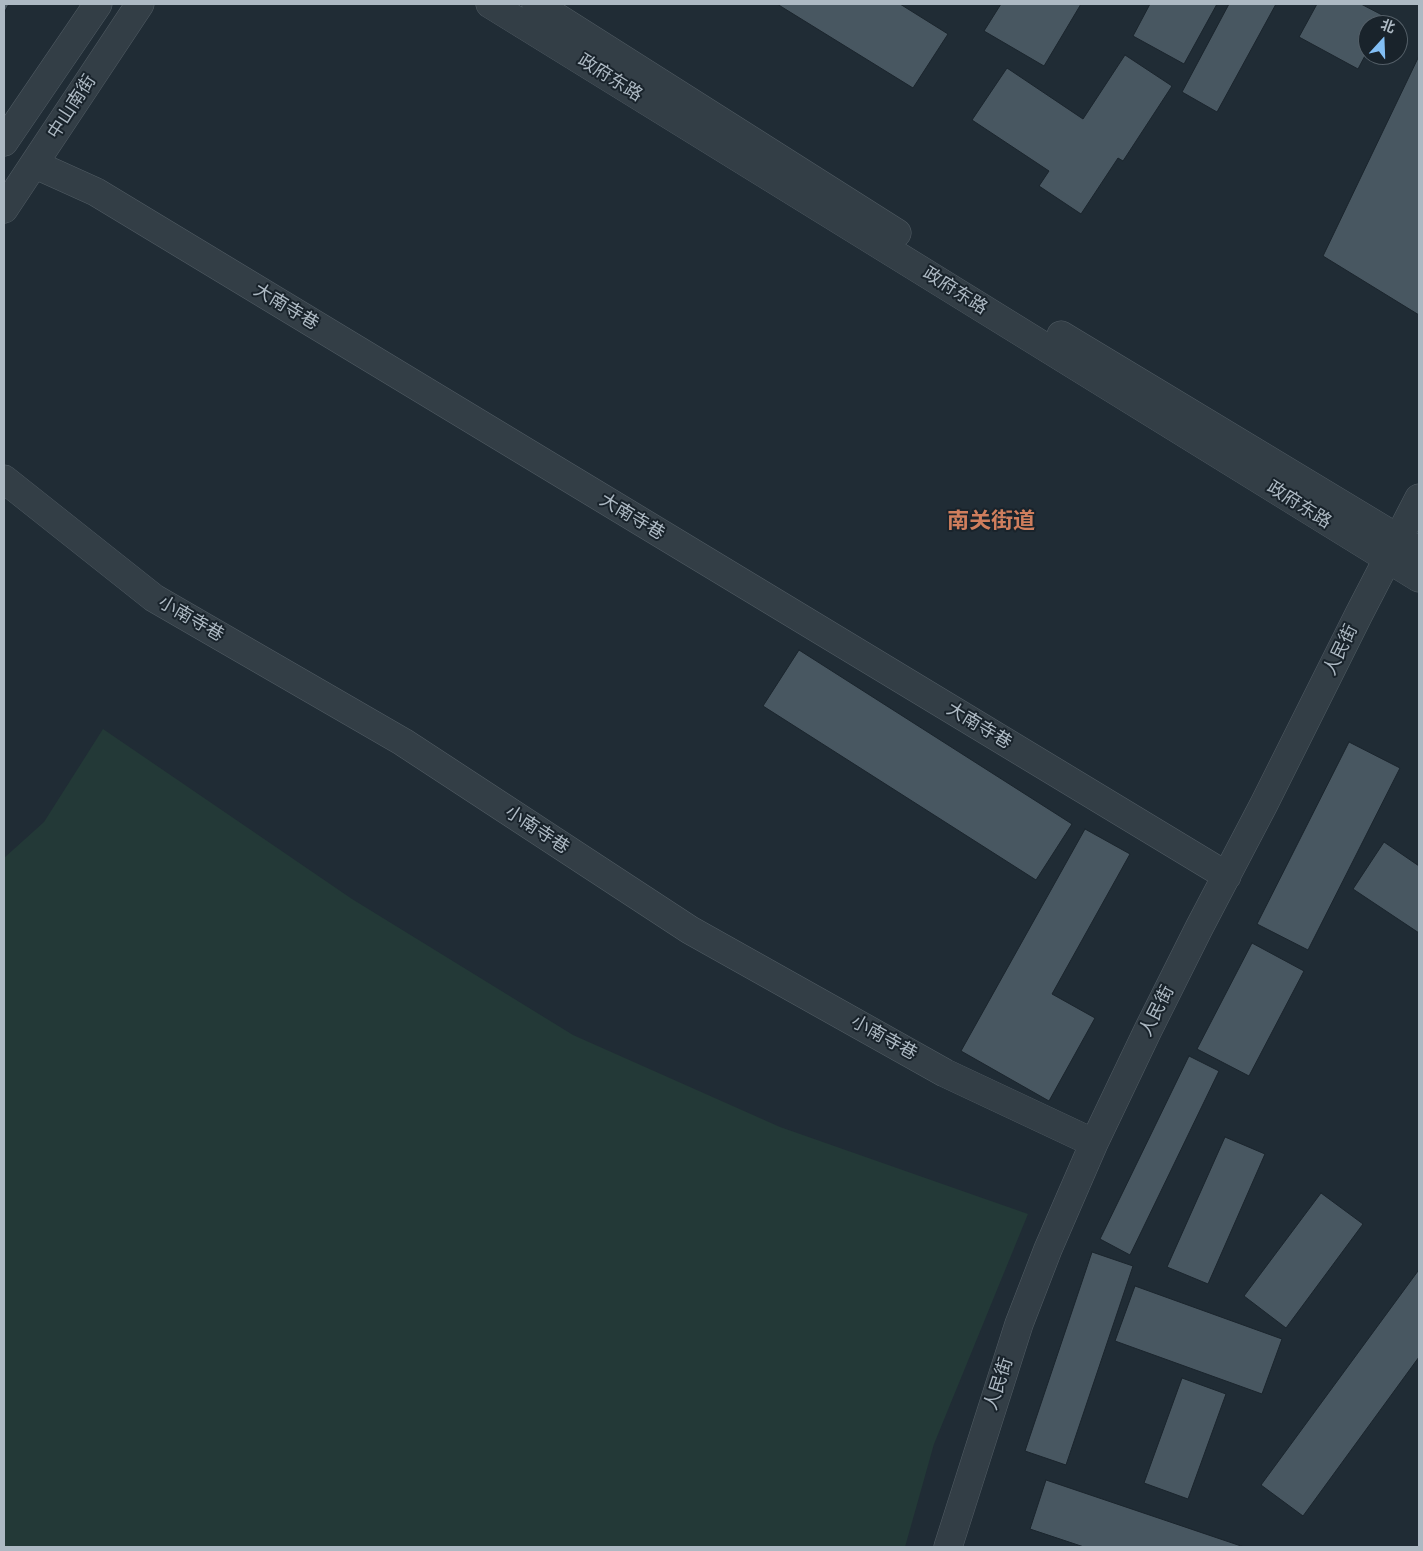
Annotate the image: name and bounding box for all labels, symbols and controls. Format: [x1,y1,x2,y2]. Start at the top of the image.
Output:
north arrow [1358,15,1408,65]
text: 北 [1378,16,1397,37]
street label: 政府东路 [574,50,646,106]
street label: 中山南街 [43,71,101,143]
street label: 政府东路 [919,263,991,319]
street label: 大南寺巷 [250,279,322,335]
street label: 政府东路 [1263,477,1335,533]
street label: 大南寺巷 [596,489,668,545]
district label: 南关街道 [947,509,1035,535]
street label: 小南寺巷 [154,592,228,646]
street label: 人民街 [1319,621,1363,679]
street label: 大南寺巷 [943,698,1015,754]
street label: 小南寺巷 [501,801,573,859]
street label: 人民街 [1135,982,1179,1040]
street label: 小南寺巷 [847,1011,921,1065]
street label: 人民街 [980,1355,1018,1413]

